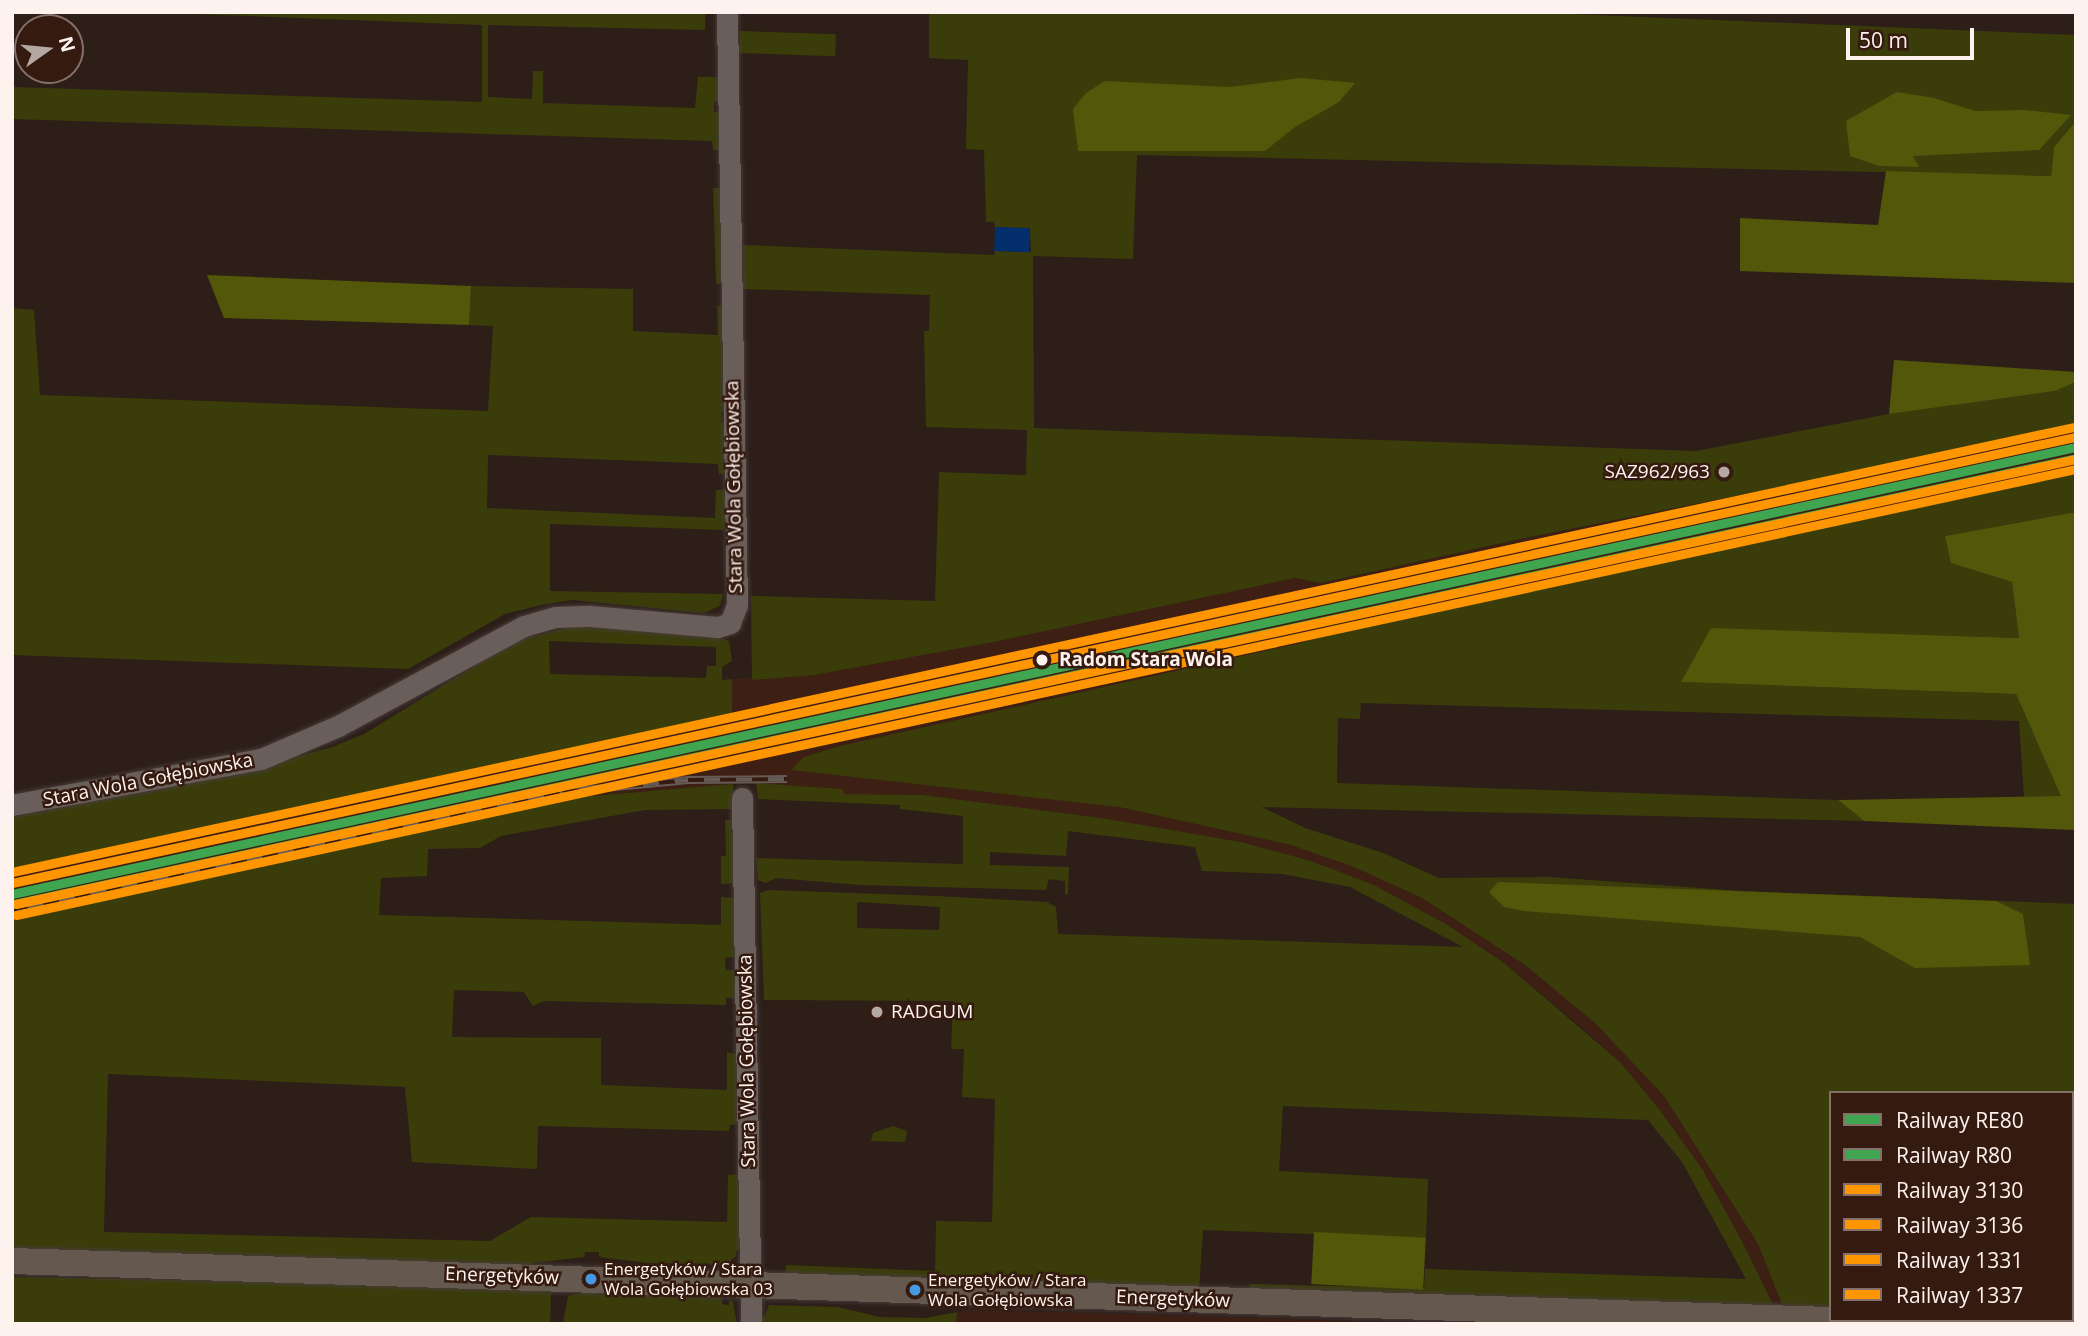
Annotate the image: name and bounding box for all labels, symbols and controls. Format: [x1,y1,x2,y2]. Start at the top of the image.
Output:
north arrow [14,14,84,84]
scale bar [1850,14,1978,58]
text: 50 m [1859,26,1908,54]
text: N [53,33,82,55]
street label: Stara Wola Gołębiowska [721,380,747,594]
place label: SAZ962/963 [1605,461,1710,483]
marker: SAZ962/963 [1716,464,1732,480]
marker: Radom Stara Wola [1031,649,1053,671]
place label: Radom Stara Wola [1059,649,1233,671]
street label: Stara Wola Gołębiowska [41,748,255,812]
street label: Stara Wola Gołębiowska [734,954,760,1168]
place label: RADGUM [891,1001,973,1023]
marker: RADGUM [869,1004,885,1020]
legend [1829,1091,2074,1322]
text: Railway RE80 [1896,1106,2024,1134]
text: Railway R80 [1896,1141,2012,1169]
text: Railway 3130 [1896,1176,2023,1204]
text: Railway 3136 [1896,1211,2023,1239]
text: Railway 1331 [1896,1246,2023,1274]
place label: Energetyków / Stara Wola Gołębiowska 03 [604,1259,773,1299]
street label: Energetyków [445,1263,559,1289]
place label: Energetyków / Stara Wola Gołębiowska [928,1270,1086,1310]
marker: Energetyków / Stara Wola Gołębiowska 03 [584,1272,598,1286]
text: Railway 1337 [1896,1281,2023,1309]
marker: Energetyków / Stara Wola Gołębiowska [908,1283,922,1297]
street label: Energetyków [1116,1286,1230,1312]

